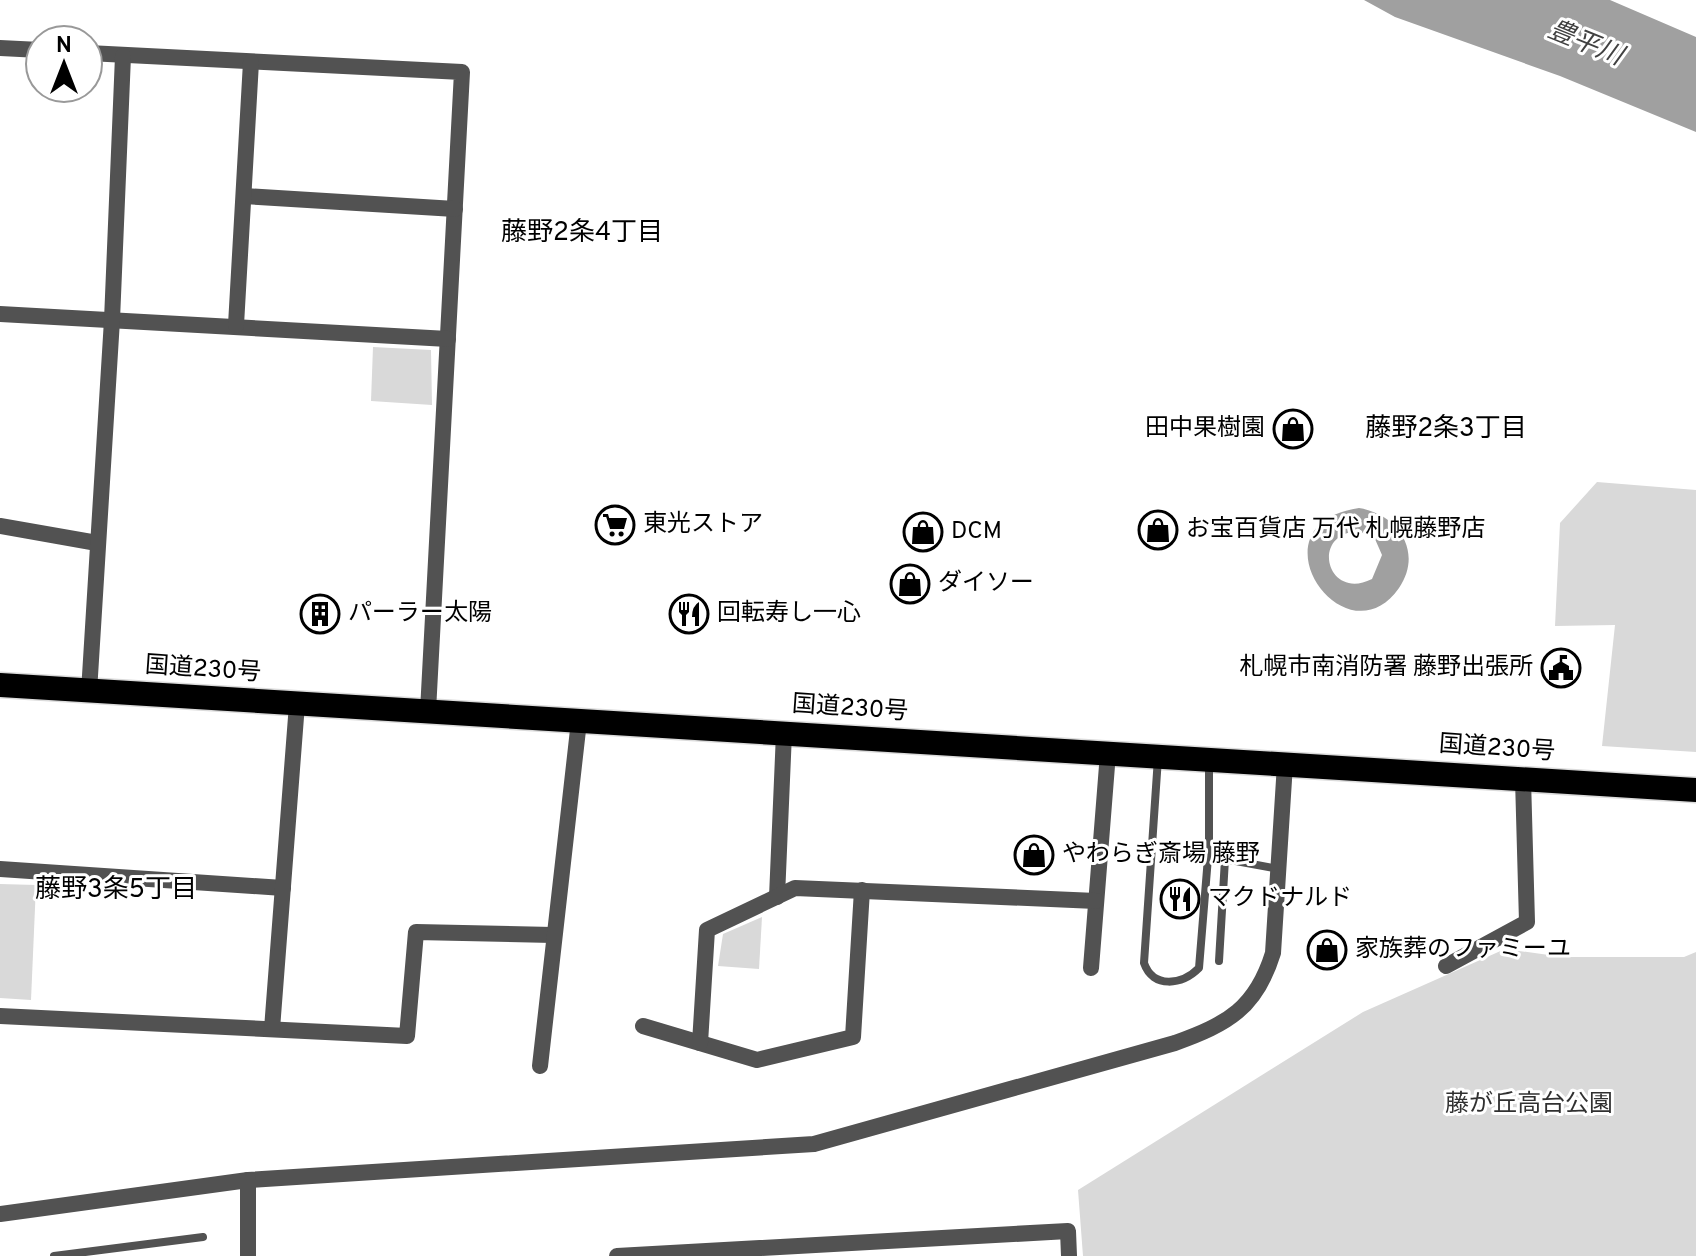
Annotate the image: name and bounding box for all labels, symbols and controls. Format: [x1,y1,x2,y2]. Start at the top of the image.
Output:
water label: 豊平川 [1543,14,1630,75]
north arrow [24,24,104,104]
text: N [56,33,72,60]
district label: 藤野2条4丁目 [501,217,663,250]
shop icon: 田中果樹園 [1272,408,1314,450]
district label: 藤野2条3丁目 [1365,413,1527,446]
place label: 田中果樹園 [1145,414,1265,444]
supermarket icon: 東光ストア [594,504,636,546]
shop icon: お宝百貨店 万代 札幌藤野店 [1137,509,1179,551]
place label: 東光ストア [643,510,763,540]
shop icon: DCM [902,511,944,553]
place label: お宝百貨店 万代 札幌藤野店 [1186,515,1485,545]
place label: DCM [951,517,1002,547]
shop icon: ダイソー [889,563,931,605]
place label: ダイソー [938,569,1034,599]
building icon: パーラー太陽 [299,593,341,635]
restaurant icon: 回転寿し一心 [668,593,710,635]
place label: パーラー太陽 [348,599,492,629]
place label: 回転寿し一心 [717,599,861,629]
public building icon: 札幌市南消防署 藤野出張所 [1540,647,1582,689]
street label: 国道230号 [144,651,262,689]
place label: 札幌市南消防署 藤野出張所 [1239,653,1533,683]
street label: 国道230号 [791,690,909,728]
street label: 国道230号 [1438,730,1556,768]
shop icon: やわらぎ斎場 藤野 [1013,834,1055,876]
place label: やわらぎ斎場 藤野 [1062,840,1260,870]
district label: 藤野3条5丁目 [35,874,197,907]
restaurant icon: マクドナルド [1159,878,1201,920]
place label: マクドナルド [1208,884,1352,914]
shop icon: 家族葬のファミーユ [1306,929,1348,971]
place label: 家族葬のファミーユ [1355,935,1571,965]
park label: 藤が丘高台公園 [1445,1090,1613,1120]

